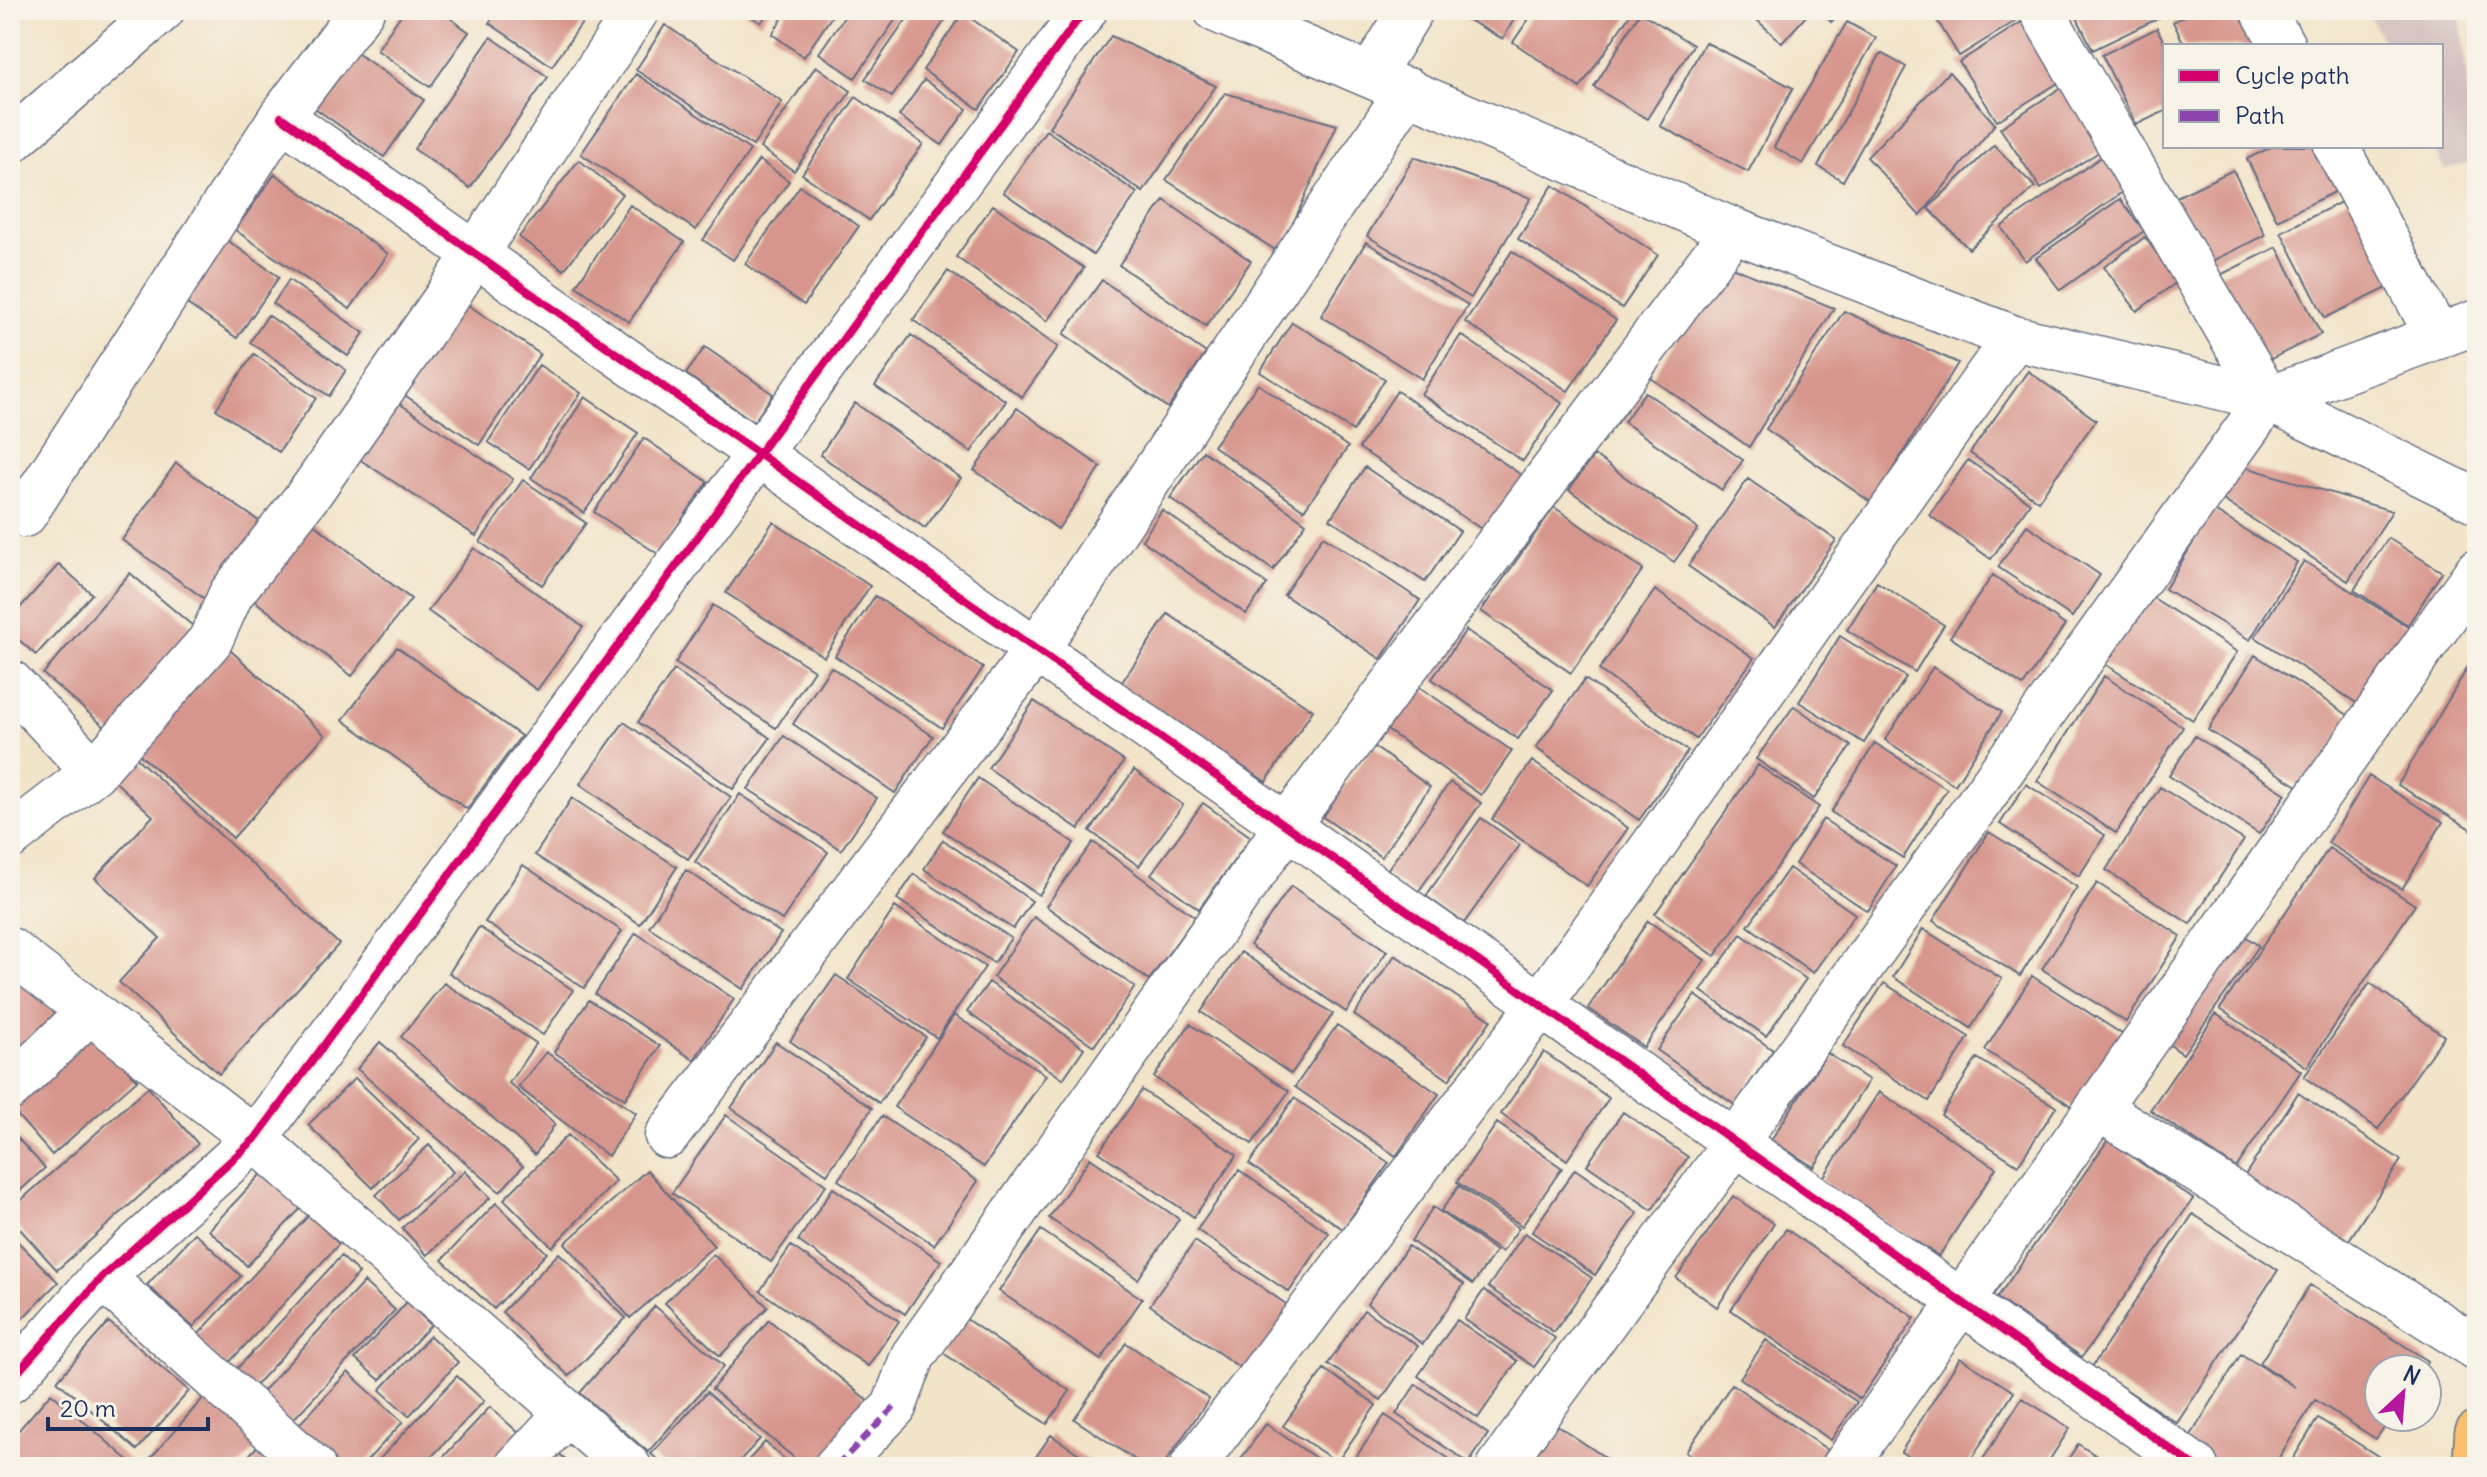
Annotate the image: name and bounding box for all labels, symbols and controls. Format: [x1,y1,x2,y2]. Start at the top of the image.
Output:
legend [2163,44,2443,148]
text: Cycle path [2235,60,2350,90]
text: Path [2235,100,2285,130]
north arrow [2363,1353,2443,1433]
text: N [2399,1359,2425,1391]
scale bar [48,1381,208,1431]
text: 20 m [60,1393,116,1423]

